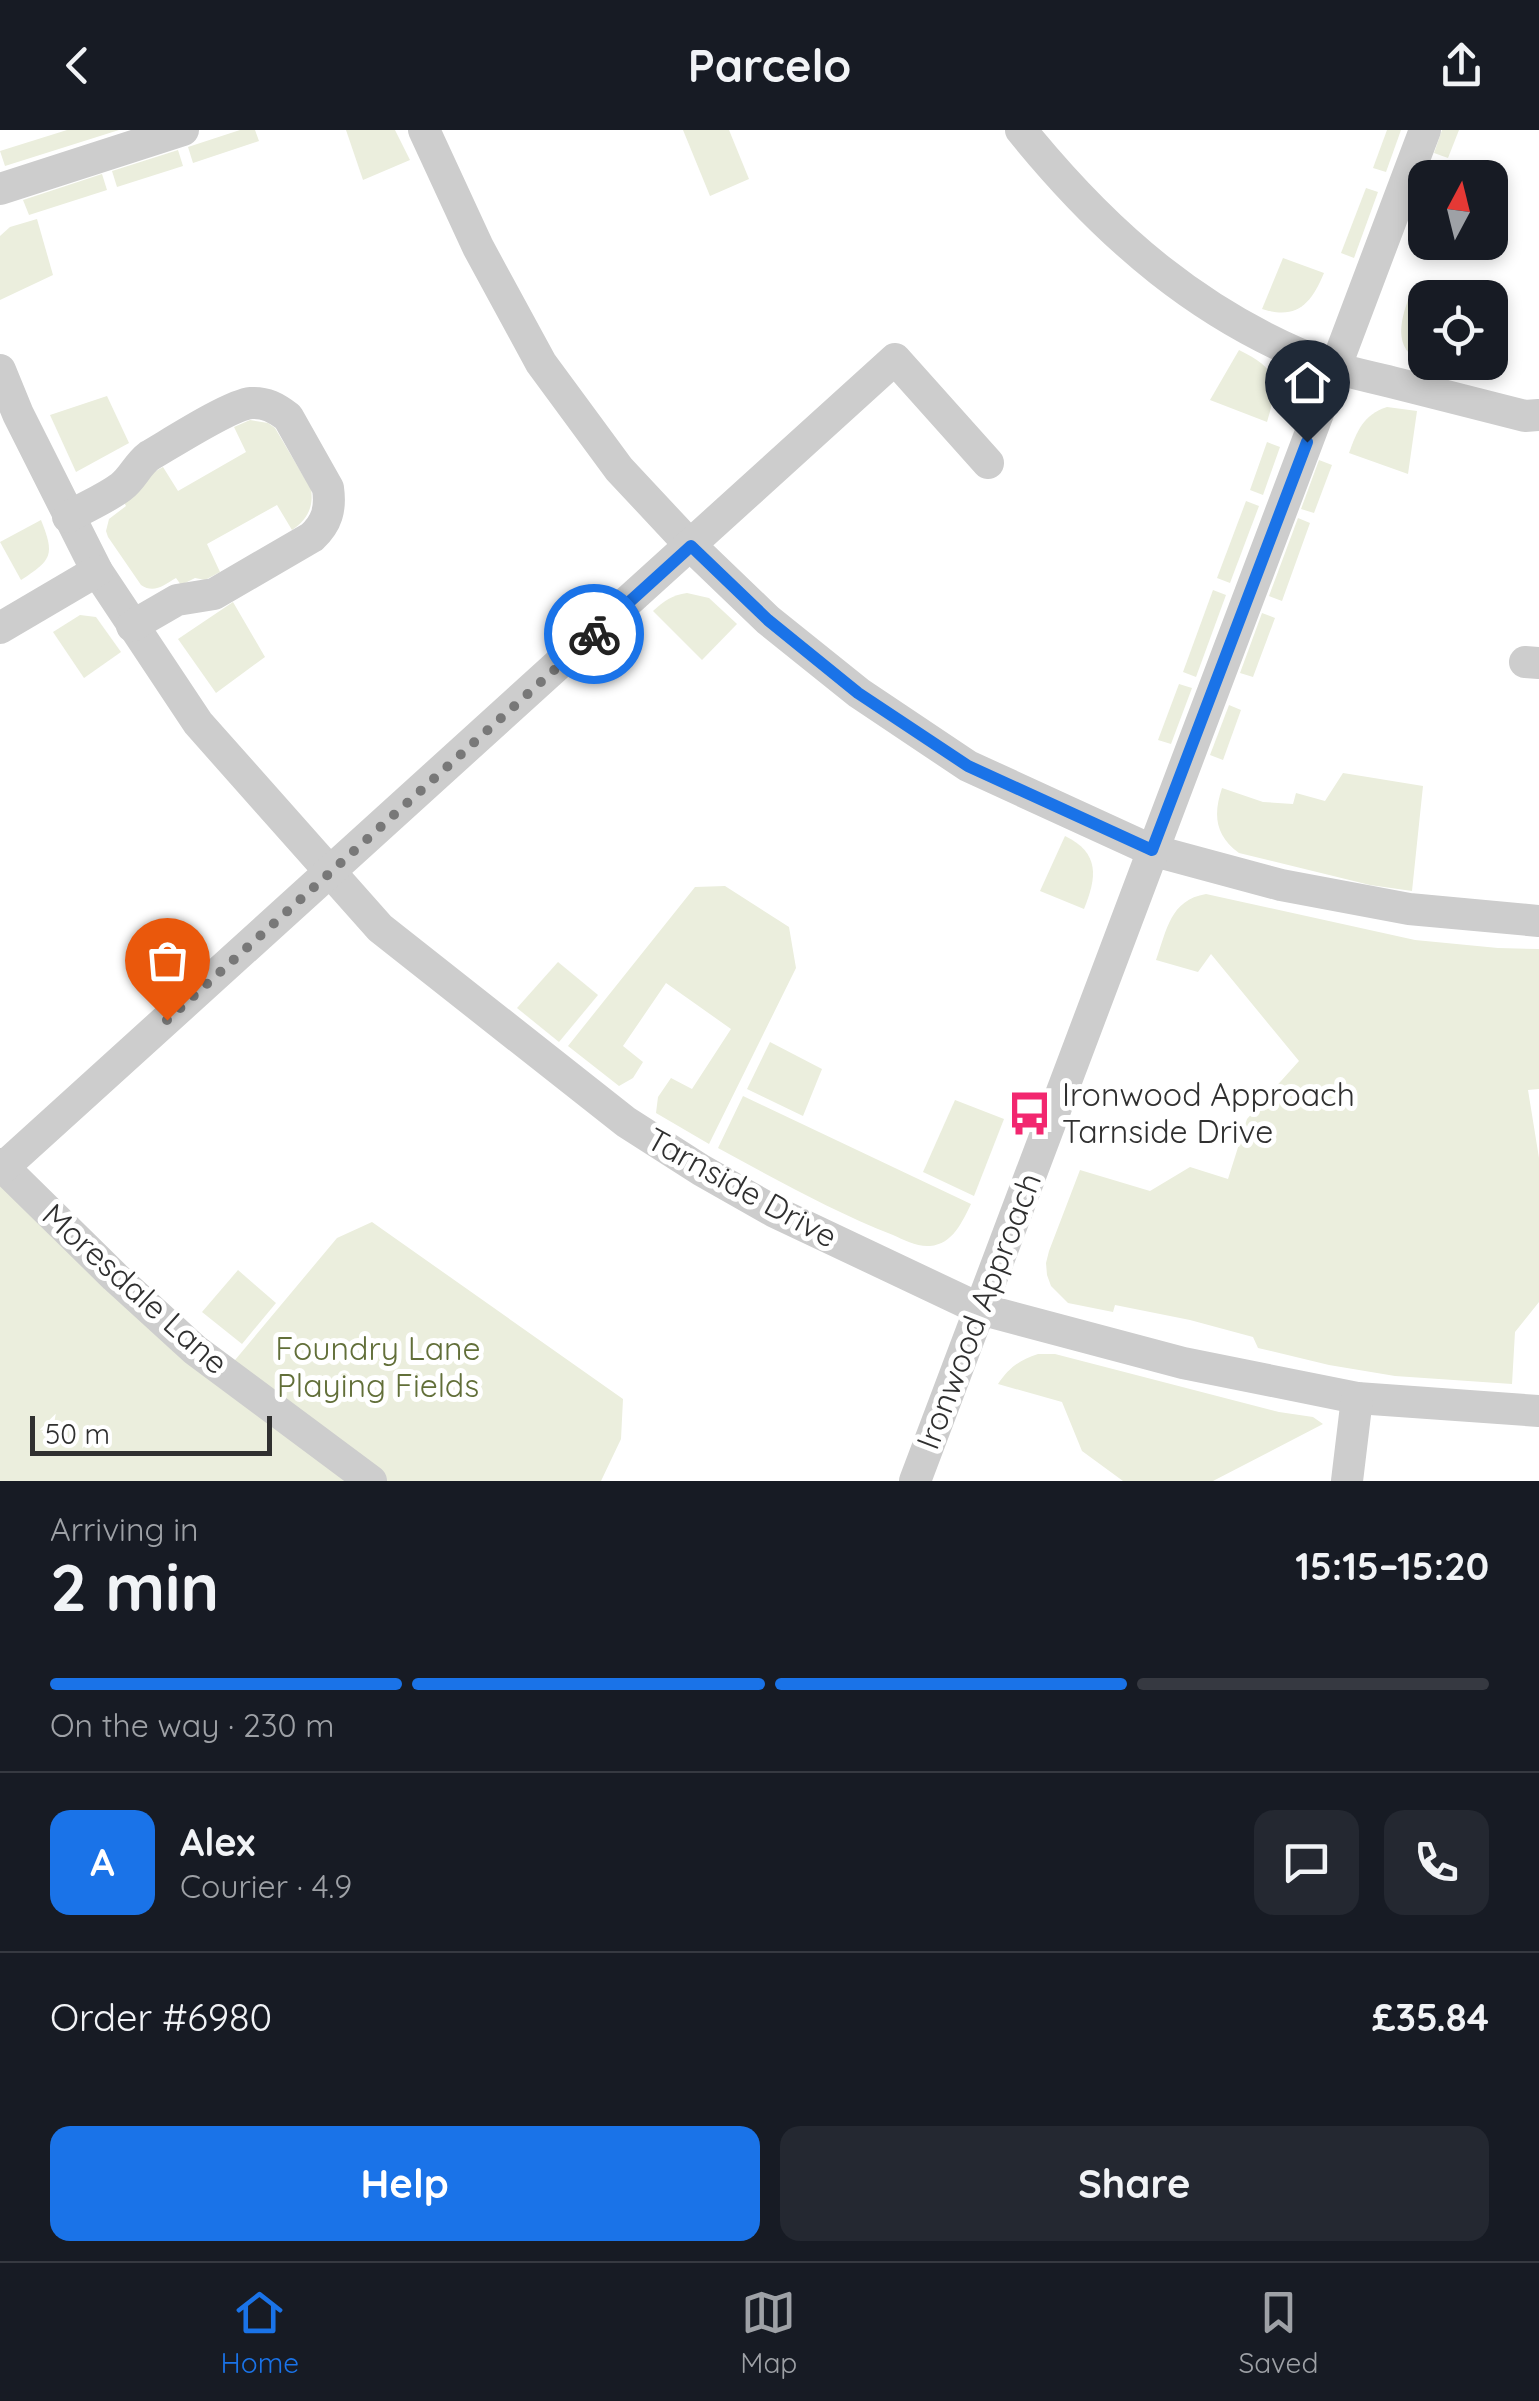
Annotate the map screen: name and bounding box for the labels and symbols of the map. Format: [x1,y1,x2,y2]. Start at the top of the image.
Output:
north arrow [1408,160,1508,260]
pin [1265,340,1350,443]
courier [544,584,644,684]
pin [125,918,210,1021]
place label: Ironwood Approach Tarnside Drive [1062,1074,1355,1151]
bus stop icon: Ironwood Approach Tarnside Drive [1005,1089,1053,1137]
street label: Tarnside Drive [640,1118,845,1256]
street label: Ironwood Approach [907,1167,1049,1455]
street label: Moresdale Lane [35,1194,237,1382]
park label: Foundry Lane Playing Fields [275,1328,481,1405]
scale bar [30,1411,272,1456]

